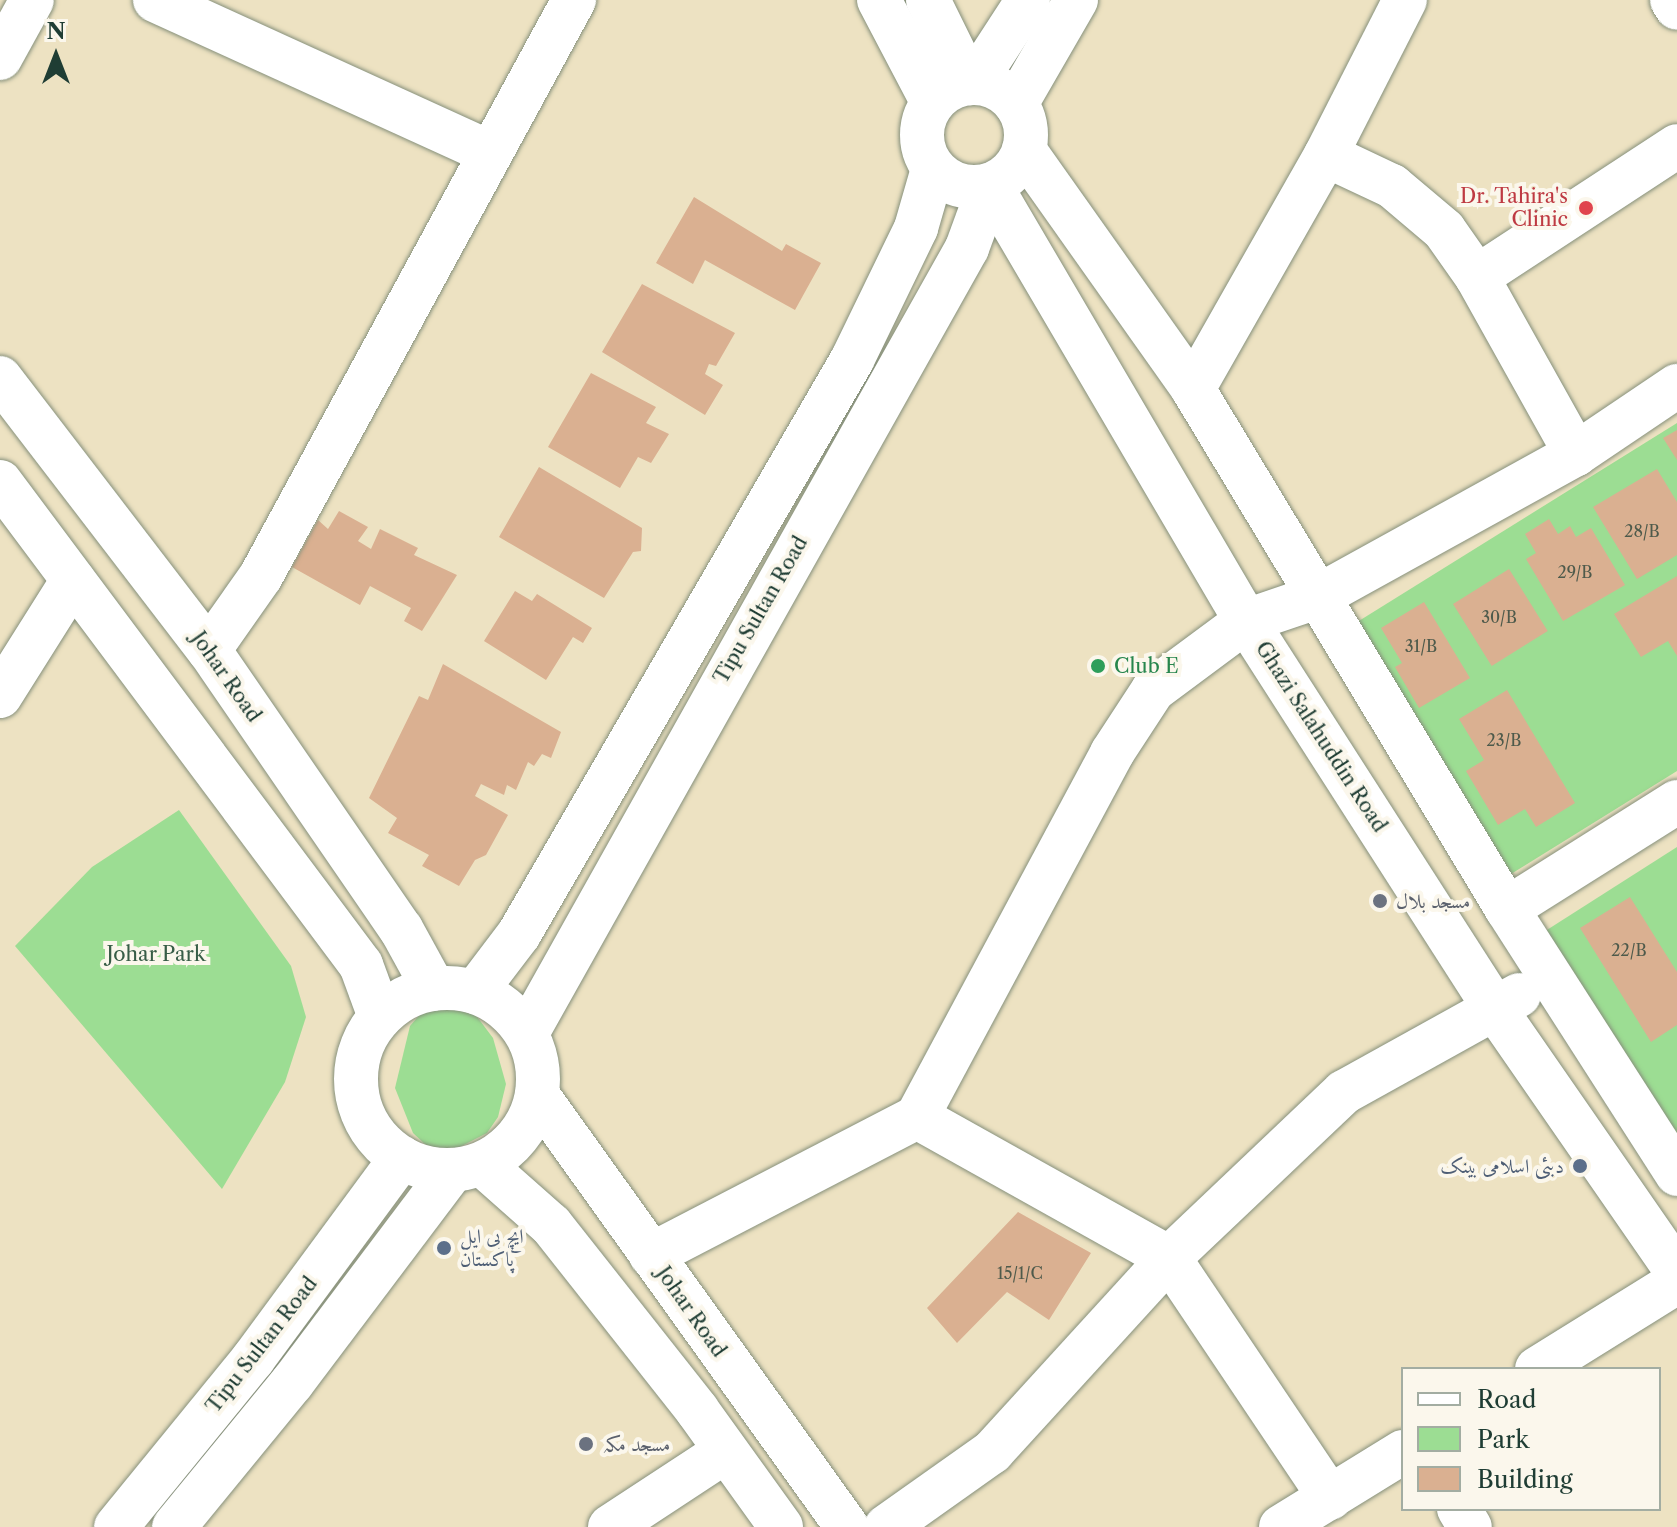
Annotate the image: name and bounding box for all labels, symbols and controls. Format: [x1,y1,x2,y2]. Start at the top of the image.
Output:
north arrow [16,16,96,96]
text: N [46,18,66,45]
place label: Dr. Tahira's Clinic [1460,184,1568,231]
marker: Dr. Tahira's Clinic [1575,197,1597,219]
house number: 28/B [1624,521,1660,541]
street label: Tipu Sultan Road [709,532,813,688]
house number: 29/B [1557,562,1593,582]
house number: 30/B [1481,607,1517,627]
street label: Johar Road [186,627,266,727]
house number: 31/B [1405,636,1437,656]
street label: Ghazi Salahuddin Road [1250,637,1392,837]
place label: Club E [1114,654,1179,678]
marker: Club E [1089,657,1107,675]
house number: 23/B [1487,730,1521,750]
place label: مسجد بلال [1396,889,1470,913]
marker: مسجد بلال [1371,892,1389,910]
house number: 22/B [1611,940,1647,960]
park label: Johar Park [106,942,206,966]
place label: دبئی اسلامی بینک [1440,1154,1564,1178]
marker: دبئی اسلامی بینک [1571,1157,1589,1175]
place label: ایچ بی ایل پاکستان [460,1224,524,1271]
marker: ایچ بی ایل پاکستان [435,1239,453,1257]
street label: Johar Road [651,1262,731,1362]
house number: 15/1/C [997,1263,1043,1283]
street label: Tipu Sultan Road [201,1272,323,1418]
legend [1401,1367,1661,1511]
text: Road [1477,1385,1536,1414]
text: Park [1477,1425,1529,1454]
place label: مسجد مکہ [602,1432,670,1456]
marker: مسجد مکہ [577,1435,595,1453]
text: Building [1477,1465,1573,1494]

